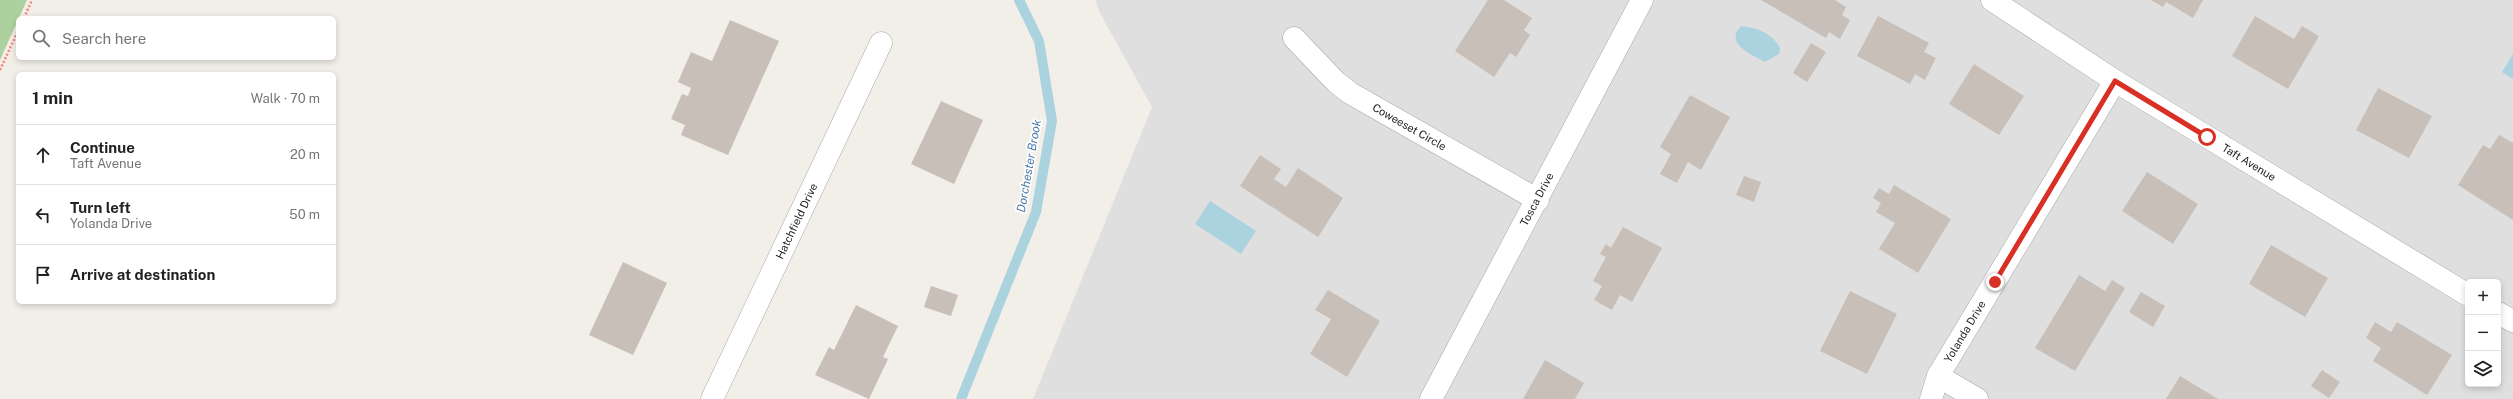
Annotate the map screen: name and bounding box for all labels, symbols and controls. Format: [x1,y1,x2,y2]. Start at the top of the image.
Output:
search box [16,16,336,60]
icon: search [30,27,52,49]
text: Search here [62,30,146,47]
text: 1 min [32,88,73,108]
text: Walk · 70 m [251,91,320,106]
street label: Coweeset Circle [1370,101,1448,153]
water label: Dorchester Brook [1014,118,1044,214]
route start [2198,128,2216,146]
text: Continue [70,139,135,156]
street label: Taft Avenue [2220,141,2278,183]
icon: ahead [32,144,54,166]
text: 20 m [290,147,320,162]
text: Taft Avenue [70,156,142,171]
street label: Tosca Drive [1518,171,1556,228]
street label: Hatchfield Drive [773,181,820,261]
text: Turn left [70,199,131,216]
icon: left [32,204,54,226]
text: 50 m [289,207,320,222]
text: Yolanda Drive [70,216,152,231]
icon: arrive [32,264,54,286]
text: Arrive at destination [70,266,215,283]
route end [1986,273,2004,291]
map controls [2465,279,2501,387]
button: + [2465,279,2501,315]
street label: Yolanda Drive [1942,298,1988,364]
button: − [2465,315,2501,351]
button: layers [2465,351,2501,387]

